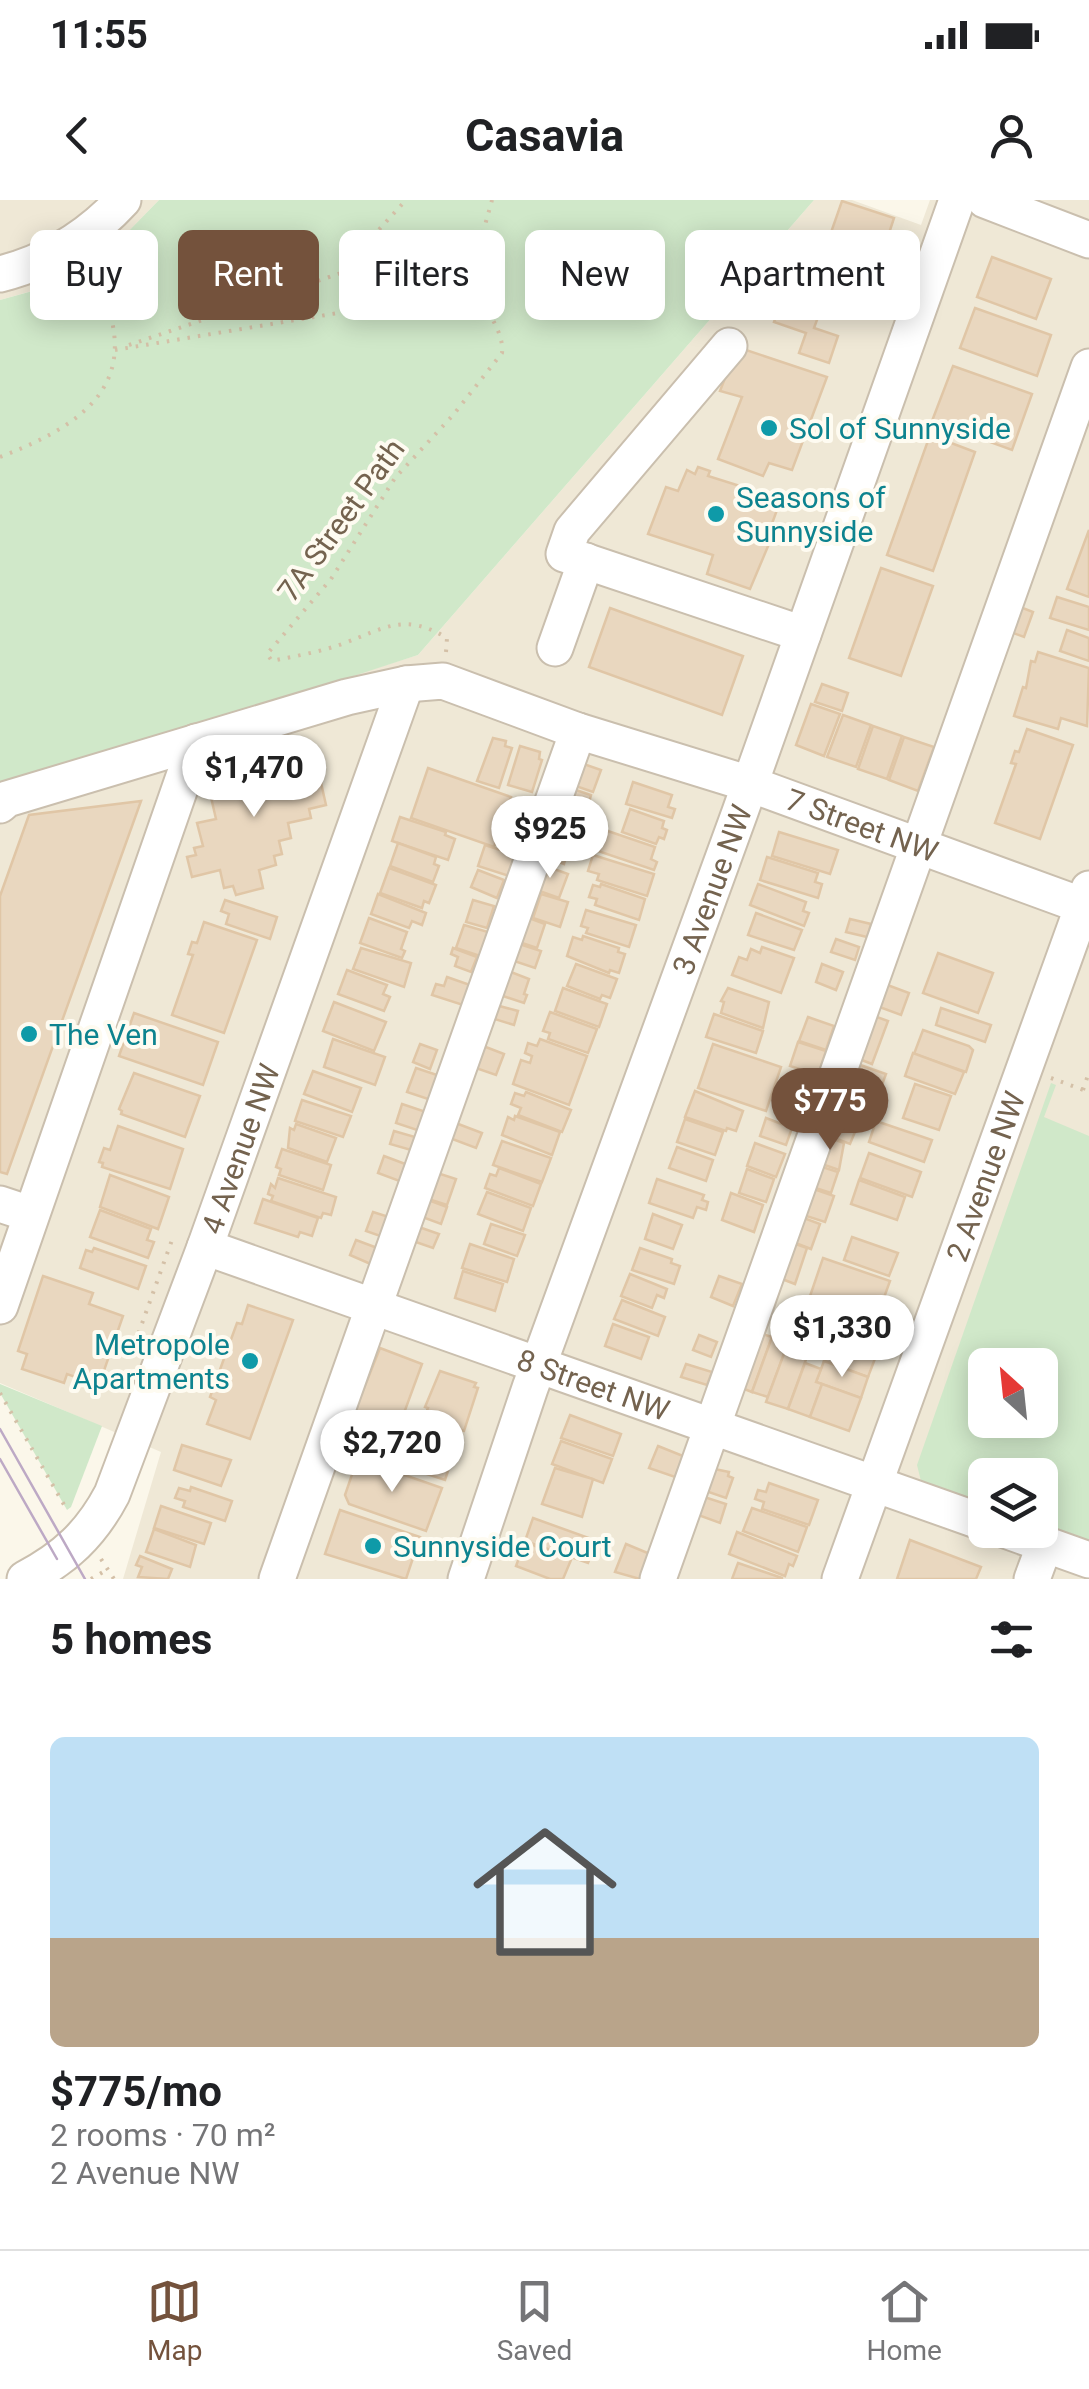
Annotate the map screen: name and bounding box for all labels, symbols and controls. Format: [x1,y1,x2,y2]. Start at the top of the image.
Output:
text: 11:55 [50,13,148,57]
icon: back [50,108,105,163]
icon: person [984,108,1039,163]
text: Casavia [465,109,624,162]
chip: Buy [30,230,158,320]
chip: Rent [178,230,319,320]
chip: Filters [339,230,505,320]
chip: New [525,230,665,320]
chip: Apartment [685,230,920,320]
place label: Sol of Sunnyside [789,411,1011,446]
marker: Sol of Sunnyside [758,417,780,439]
street label: 7A Street Path [270,432,412,608]
place label: Seasons of Sunnyside [736,480,886,549]
marker: Seasons of Sunnyside [705,503,727,525]
pin: $1,470 [173,735,335,820]
text: $1,470 [204,748,304,786]
street label: 7 Street NW [781,781,943,869]
pin: $925 [491,796,609,881]
street label: 3 Avenue NW [665,800,759,979]
text: $925 [513,809,587,847]
place label: The Ven [49,1017,158,1052]
marker: The Ven [18,1023,40,1045]
street label: 4 Avenue NW [194,1059,286,1238]
pin: $775 [771,1068,889,1153]
text: $775 [793,1081,867,1119]
street label: 2 Avenue NW [939,1087,1032,1266]
pin: $1,330 [761,1295,923,1380]
text: $1,330 [792,1308,892,1346]
place label: Metropole Apartments [72,1327,230,1396]
street label: 8 Street NW [513,1341,674,1427]
north arrow [968,1348,1058,1438]
map controls [968,1348,1058,1548]
marker: Metropole Apartments [239,1350,261,1372]
pin: $2,720 [311,1410,473,1495]
text: $2,720 [342,1423,442,1461]
button: layers [968,1458,1058,1548]
place label: Sunnyside Court [393,1529,612,1564]
marker: Sunnyside Court [362,1535,384,1557]
icon: filters [984,1612,1039,1667]
text: 5 homes [50,1615,212,1664]
icon: home [455,1802,635,1982]
text: $775/mo [50,2067,222,2116]
text: 2 rooms · 70 m² [50,2116,275,2154]
text: 2 Avenue NW [50,2154,240,2192]
tab: Map [147,2274,202,2367]
tab: Saved [497,2274,572,2367]
tab: Home [867,2274,942,2367]

